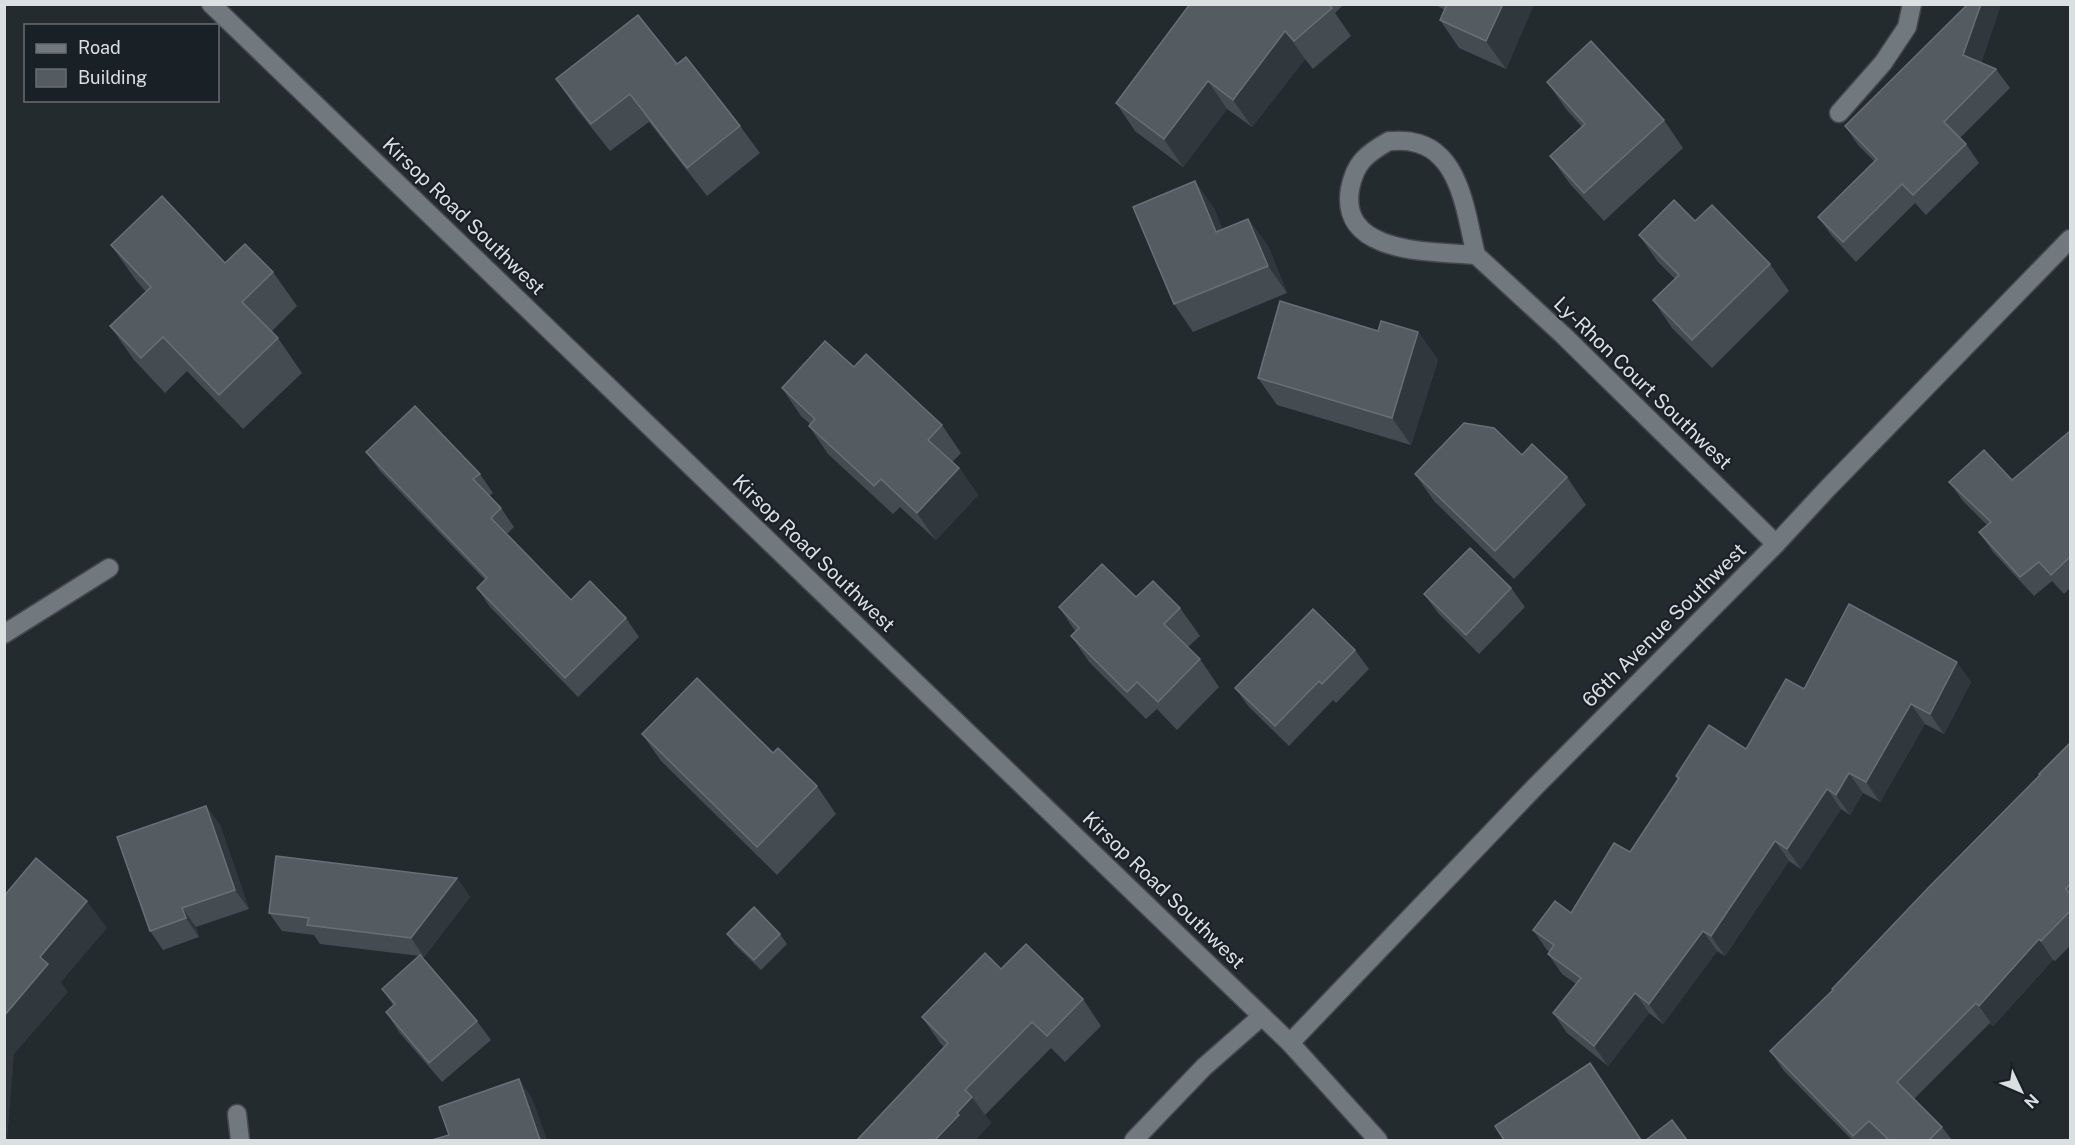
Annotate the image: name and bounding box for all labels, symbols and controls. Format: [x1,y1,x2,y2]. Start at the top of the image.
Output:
legend [24,24,219,102]
text: Road [78,37,121,58]
text: Building [78,67,147,88]
street label: Kirsop Road Southwest [378,132,550,300]
street label: Ly-Rhon Court Southwest [1549,292,1737,474]
street label: Kirsop Road Southwest [728,469,900,637]
street label: 66th Avenue Southwest [1577,538,1751,712]
street label: Kirsop Road Southwest [1078,806,1250,974]
north arrow [1991,1061,2051,1121]
text: N [2020,1090,2043,1112]

